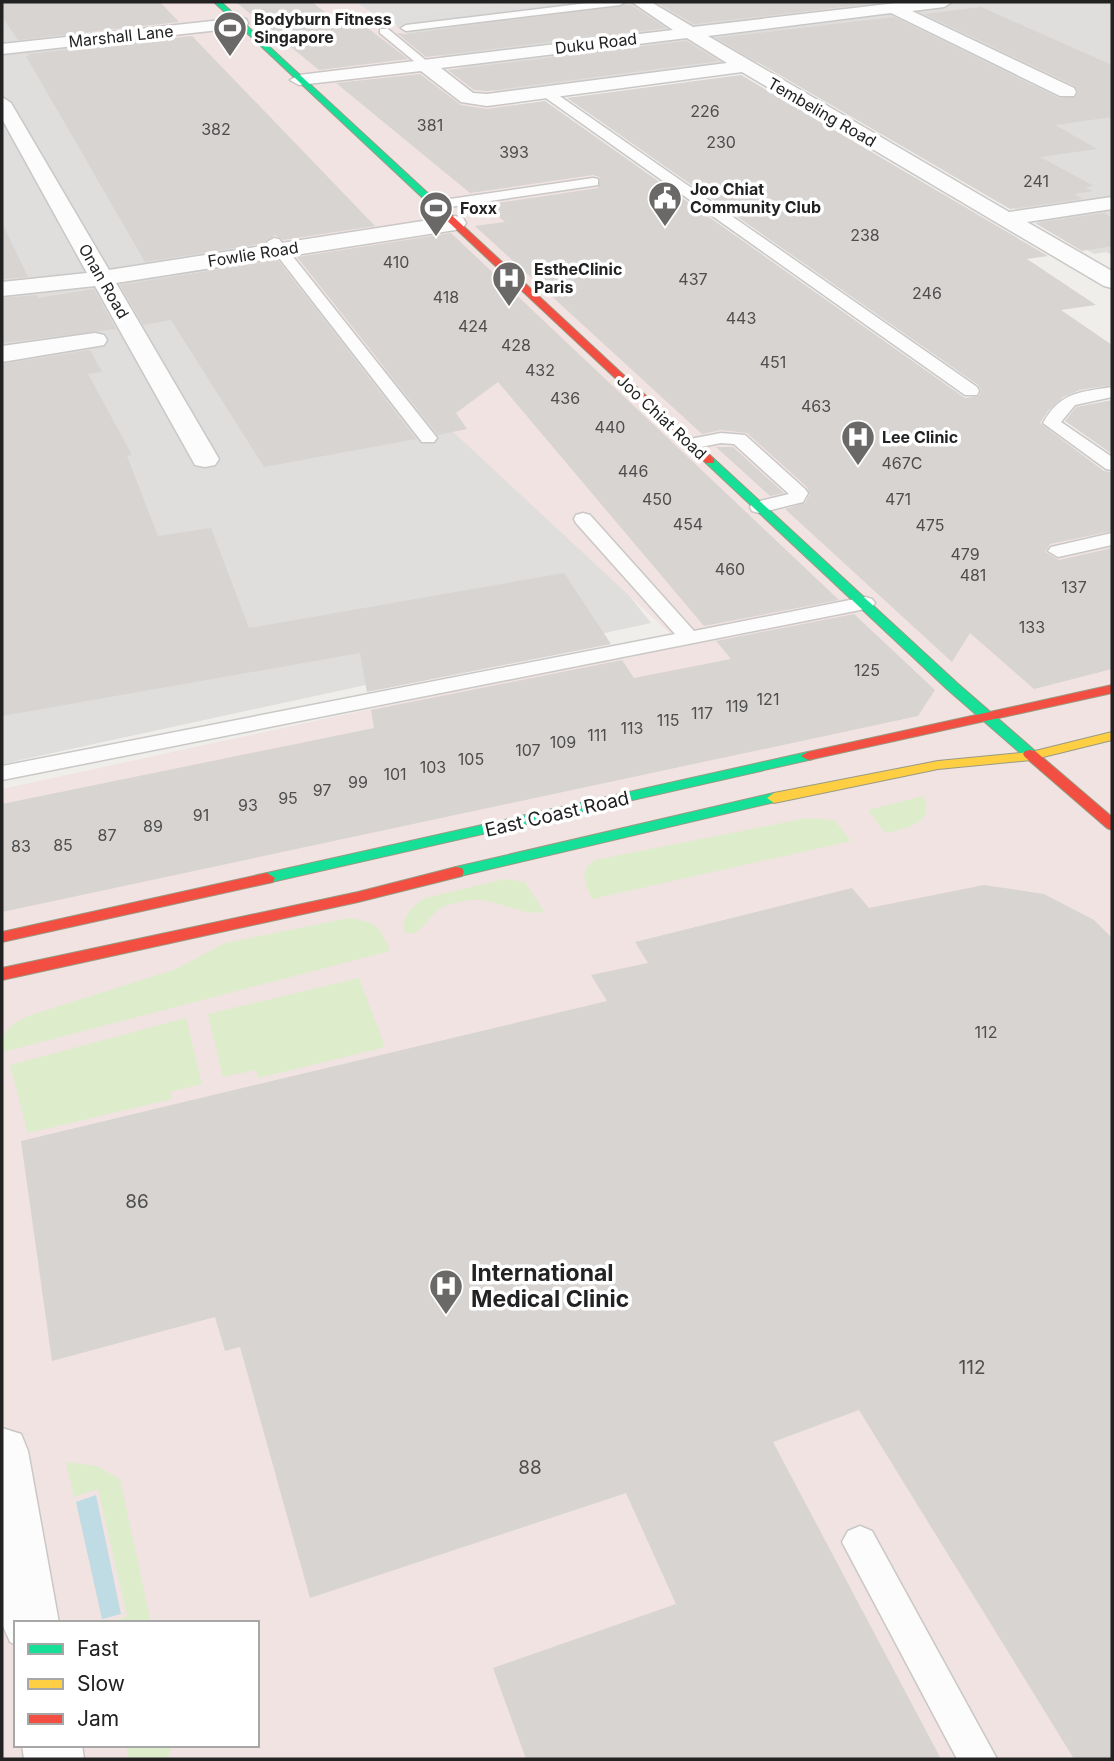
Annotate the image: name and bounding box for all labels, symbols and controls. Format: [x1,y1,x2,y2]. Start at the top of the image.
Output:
sports icon: Bodyburn Fitness Singapore [211,9,249,58]
place label: Bodyburn Fitness Singapore [254,9,392,47]
street label: Marshall Lane [68,21,174,51]
street label: Duku Road [554,28,638,58]
street label: Tembeling Road [764,73,880,151]
house number: 226 [690,101,720,121]
house number: 381 [417,115,443,135]
house number: 382 [201,119,231,139]
house number: 230 [706,132,736,152]
house number: 393 [499,142,529,162]
house number: 241 [1023,171,1049,191]
public building icon: Joo Chiat Community Club [646,179,684,228]
place label: Joo Chiat Community Club [690,179,821,217]
sports icon: Foxx [417,189,455,238]
place label: Foxx [460,198,497,218]
house number: 238 [850,225,880,245]
street label: Fowlie Road [206,237,300,271]
street label: Onan Road [75,240,133,322]
house number: 410 [383,252,409,272]
hospital icon: EstheClinic Paris [490,259,528,308]
place label: EstheClinic Paris [534,259,622,297]
house number: 437 [678,269,708,289]
house number: 246 [912,283,942,303]
house number: 418 [433,287,459,307]
house number: 443 [726,308,756,328]
house number: 424 [458,316,488,336]
house number: 428 [501,335,531,355]
house number: 451 [760,352,786,372]
house number: 432 [525,360,555,380]
street label: Joo Chiat Road [613,370,711,464]
house number: 436 [550,388,580,408]
house number: 463 [801,396,831,416]
house number: 440 [595,417,625,437]
hospital icon: Lee Clinic [839,418,877,467]
place label: Lee Clinic [882,427,958,447]
house number: 467C [882,453,923,473]
house number: 446 [618,461,648,481]
house number: 450 [642,489,672,509]
house number: 471 [885,489,911,509]
house number: 454 [673,514,703,534]
house number: 475 [916,515,944,535]
house number: 479 [950,544,980,564]
house number: 460 [715,559,745,579]
house number: 481 [960,565,986,585]
house number: 137 [1061,577,1087,597]
house number: 133 [1019,617,1045,637]
house number: 125 [854,660,880,680]
house number: 121 [757,689,779,709]
house number: 119 [726,696,748,716]
house number: 117 [691,703,713,723]
house number: 115 [657,710,679,730]
house number: 113 [621,718,643,738]
house number: 111 [587,725,607,745]
house number: 109 [550,732,576,752]
house number: 107 [515,740,541,760]
house number: 105 [458,749,484,769]
house number: 103 [420,757,446,777]
house number: 101 [383,764,407,784]
house number: 99 [348,772,368,792]
house number: 97 [313,780,331,800]
street label: East Coast Road [483,786,631,842]
house number: 95 [278,788,298,808]
house number: 93 [238,795,258,815]
house number: 91 [193,805,209,825]
house number: 89 [143,816,163,836]
house number: 87 [98,825,116,845]
house number: 85 [53,835,73,855]
house number: 83 [11,836,31,856]
house number: 112 [975,1022,997,1042]
house number: 86 [125,1190,149,1213]
place label: International Medical Clinic [471,1259,629,1313]
hospital icon: International Medical Clinic [427,1267,465,1316]
house number: 112 [958,1356,986,1379]
house number: 88 [518,1456,542,1479]
legend [14,1621,259,1747]
text: Fast [77,1636,119,1661]
text: Slow [77,1671,125,1696]
text: Jam [77,1706,119,1731]

